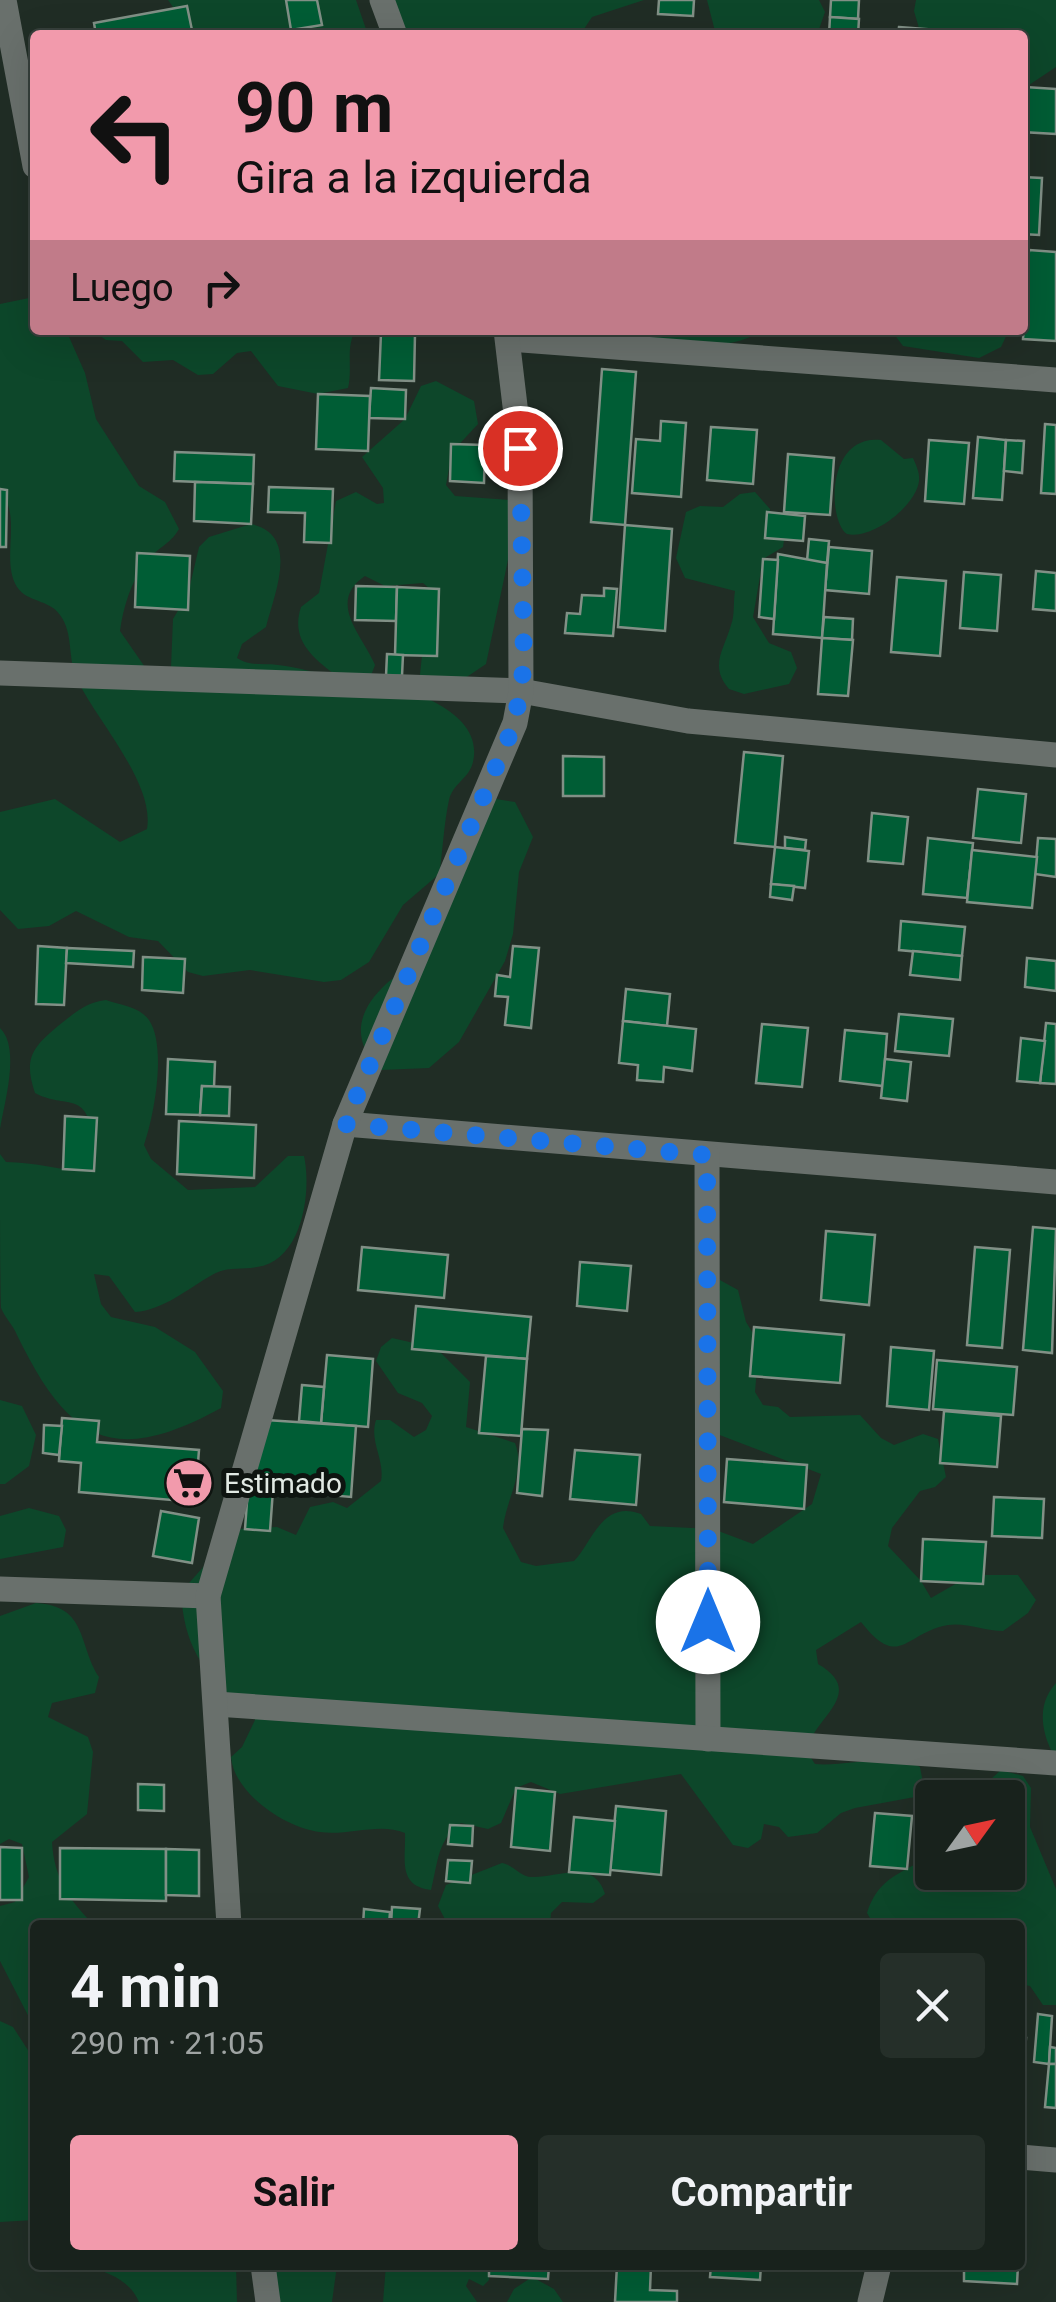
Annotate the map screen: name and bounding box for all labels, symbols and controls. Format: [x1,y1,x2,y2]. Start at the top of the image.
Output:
text: 90 m [235,67,393,149]
icon: left [70,70,200,200]
text: Gira a la izquierda [235,151,592,204]
icon: right [194,260,249,315]
text: Luego [70,266,174,310]
pin [478,406,563,491]
icon: arrive [493,421,548,476]
supermarket icon: Estimado [163,1457,215,1509]
place label: Estimado [224,1467,342,1500]
position arrow [656,1570,760,1674]
north arrow [915,1780,1025,1890]
map controls [915,1780,1025,1890]
text: 4 min [70,1951,221,2022]
button: close [880,1953,985,2058]
text: 290 m · 21:05 [70,2024,264,2062]
button: Salir [70,2135,518,2250]
button: Compartir [538,2135,985,2250]

